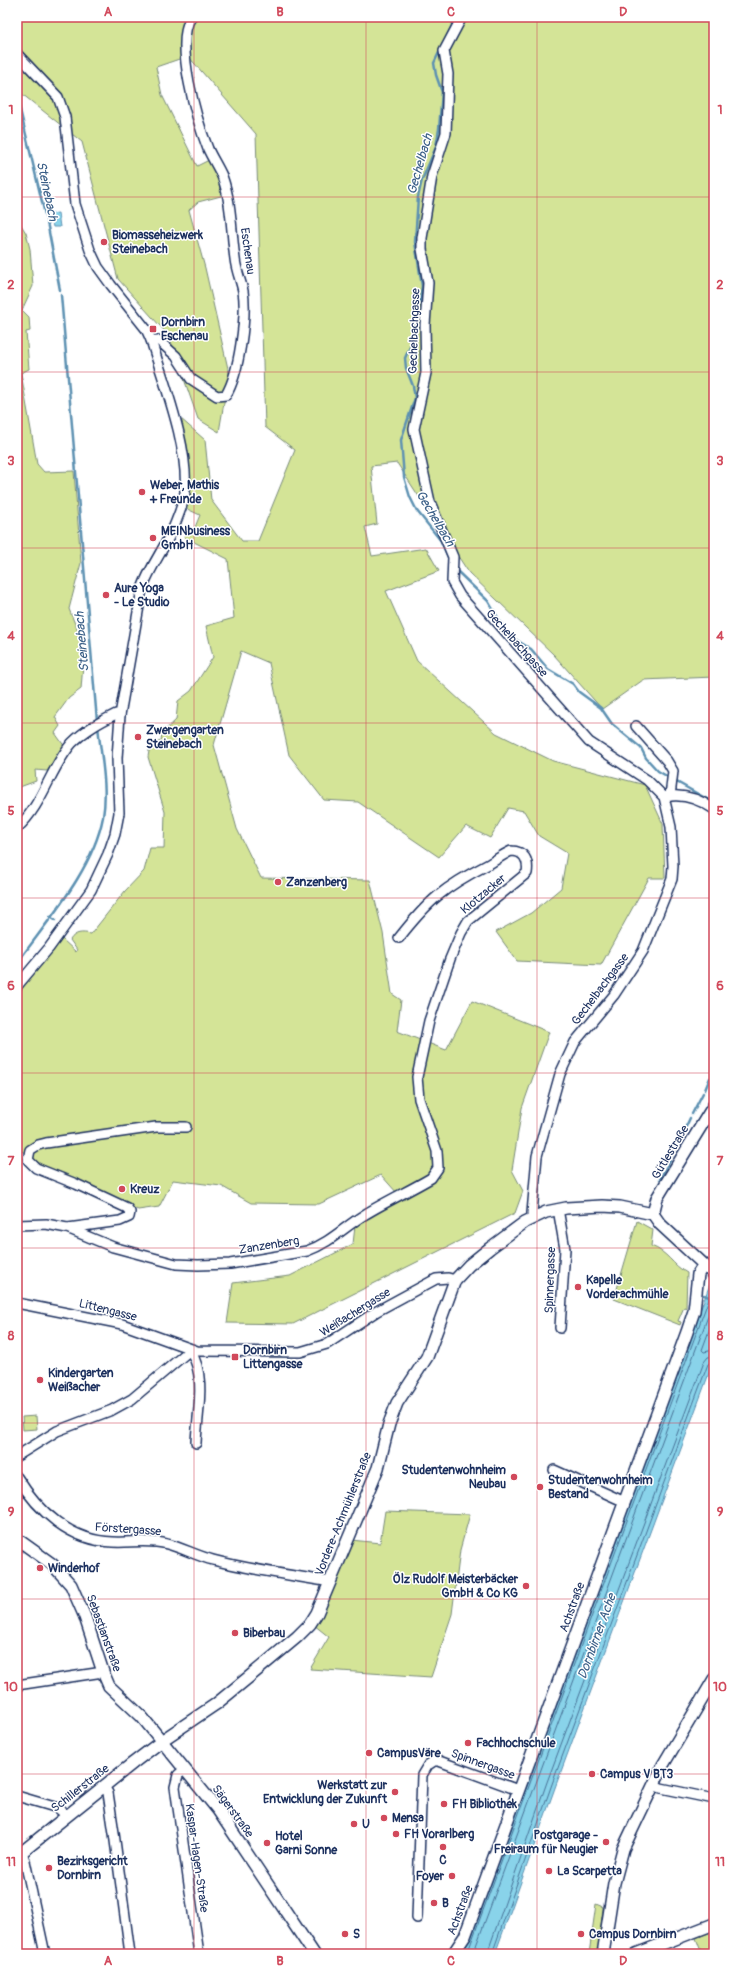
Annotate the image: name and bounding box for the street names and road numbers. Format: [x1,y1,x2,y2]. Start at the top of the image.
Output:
street label: Eschenau [237,227,258,275]
street label: Gechelbachgasse [406,288,423,374]
street label: Gechelbachgasse [482,606,551,680]
street label: Klotzacker [458,871,510,918]
street label: Gechelbachgasse [569,950,632,1028]
street label: Gütlestraße [648,1122,692,1182]
street label: Zanzenberg [238,1233,300,1258]
street label: Spinnergasse [542,1246,559,1314]
street label: Weißachergasse [317,1285,393,1340]
street label: Littengasse [77,1296,139,1325]
street label: Vordere-Achmühlerstraße [312,1450,375,1578]
street label: Förstergasse [94,1520,162,1539]
street label: Achstraße [557,1580,588,1634]
street label: Sebastianstraße [83,1593,124,1674]
street label: Spinnergasse [449,1746,517,1783]
street label: Schillerstraße [48,1761,112,1816]
street label: Sägerstraße [208,1782,257,1841]
street label: Kaspar-Hagen-Straße [181,1803,212,1914]
street label: Achstraße [444,1883,477,1937]

